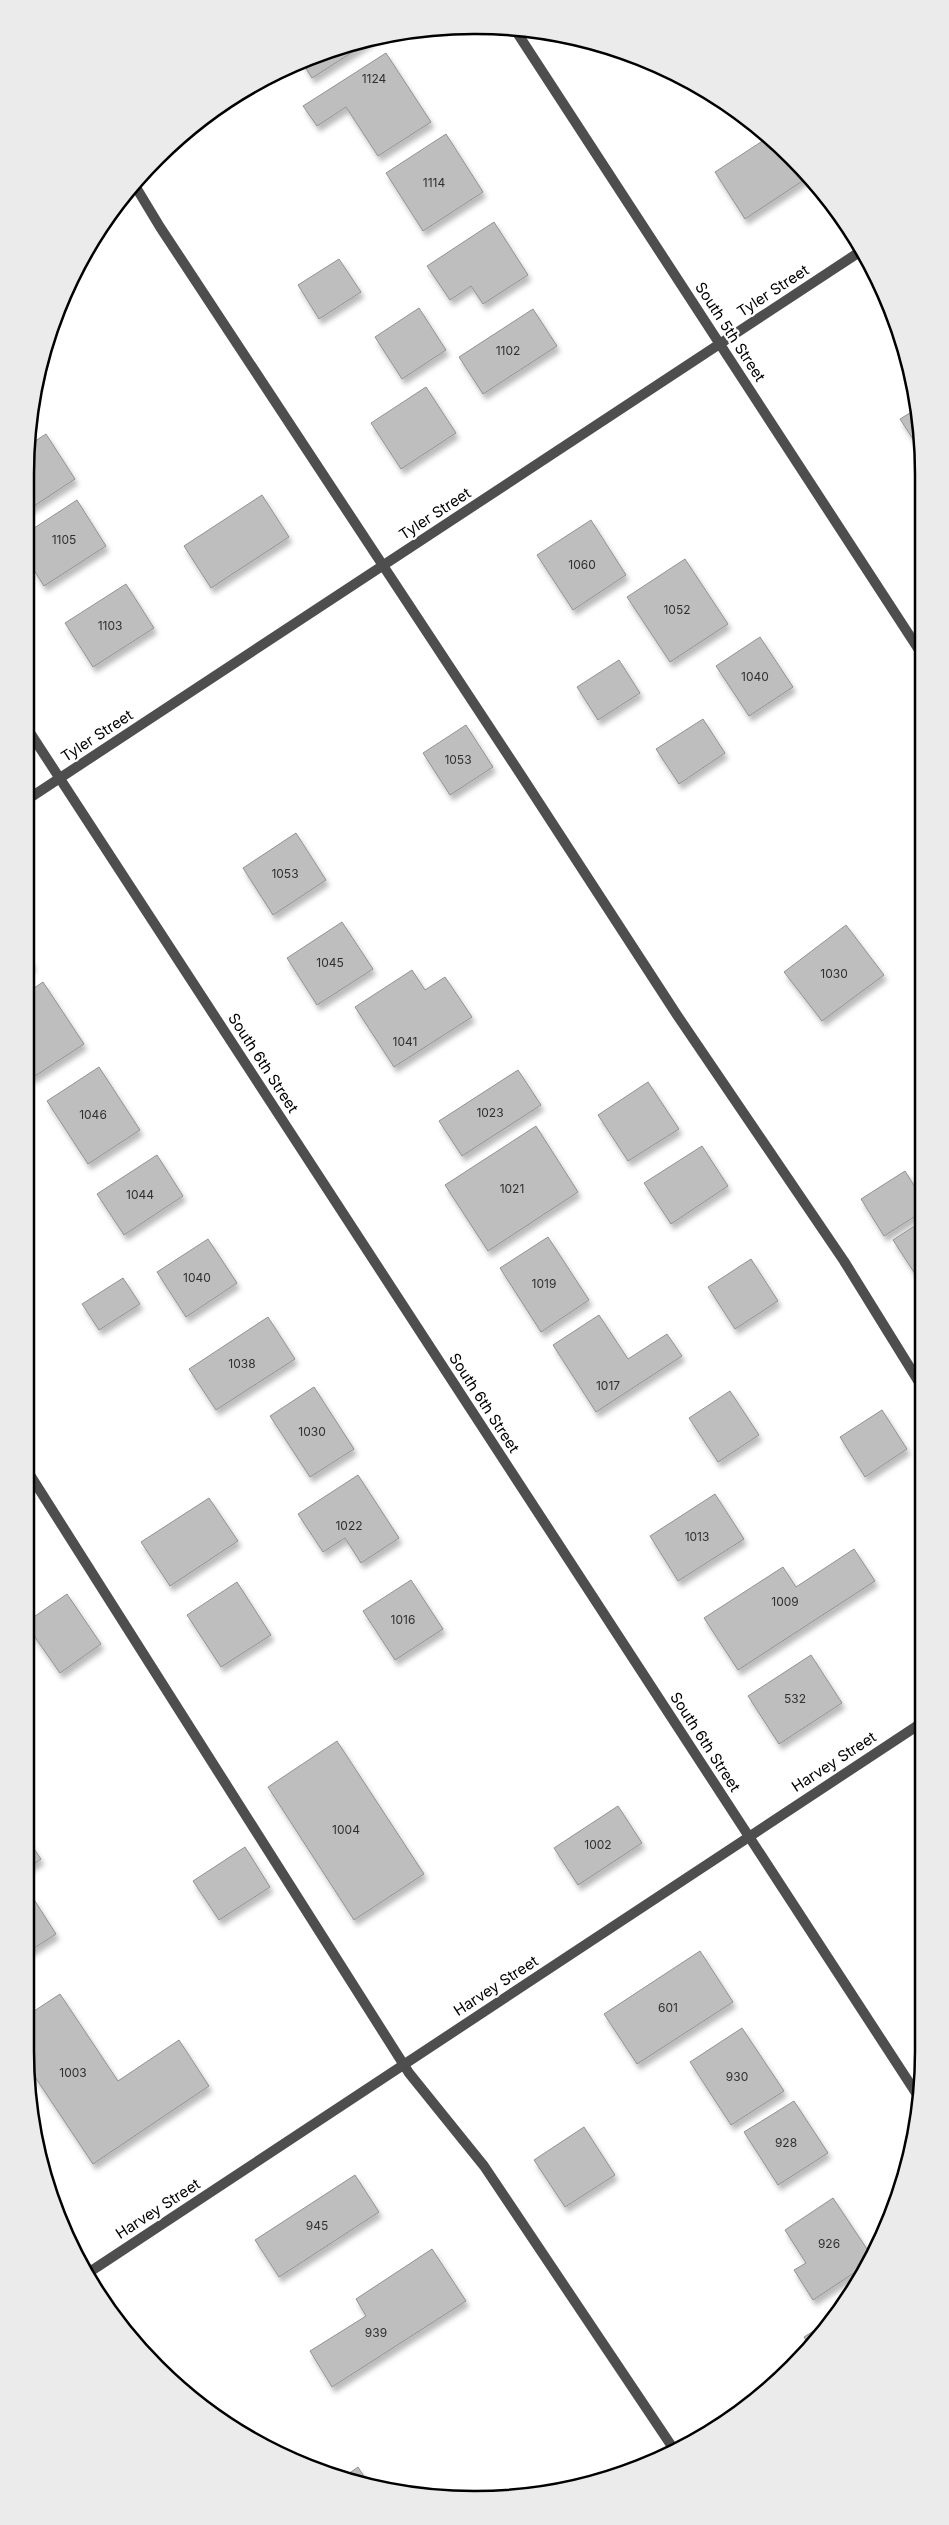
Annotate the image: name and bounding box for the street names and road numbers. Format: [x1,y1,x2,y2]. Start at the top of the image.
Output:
street label: Tyler Street [733,260,812,321]
street label: South 5th Street [691,278,770,385]
street label: Tyler Street [395,483,474,544]
street label: Tyler Street [57,705,136,766]
street label: South 6th Street [224,1009,303,1116]
street label: South 6th Street [445,1349,524,1456]
street label: South 6th Street [666,1688,745,1795]
street label: Harvey Street [788,1727,880,1796]
street label: Harvey Street [450,1951,542,2020]
street label: Harvey Street [112,2174,204,2243]

